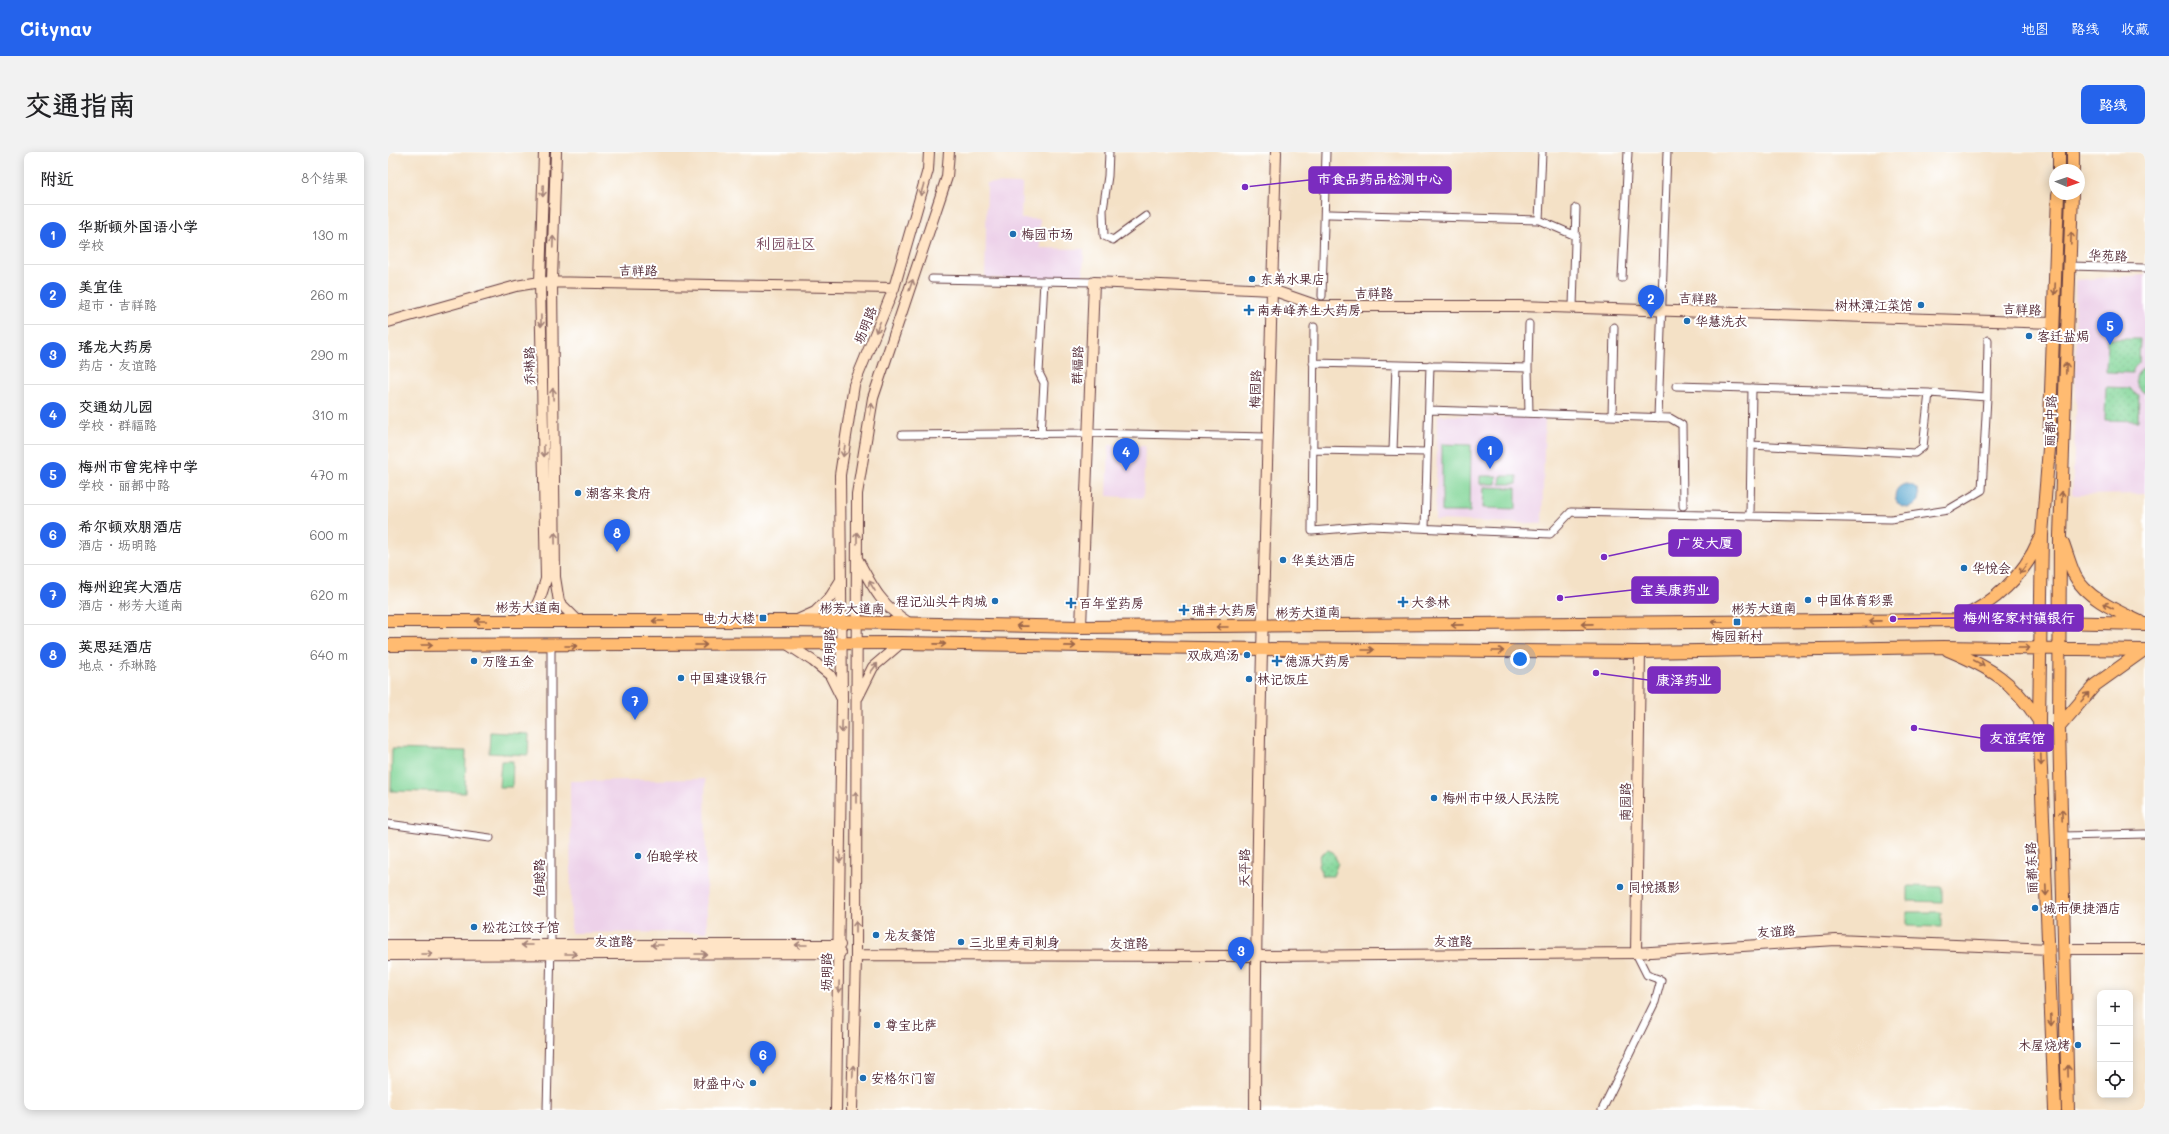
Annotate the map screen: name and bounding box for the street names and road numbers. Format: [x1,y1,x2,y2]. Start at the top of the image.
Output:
street label: 华苑路 [2088,245,2128,264]
street label: 吉祥路 [618,261,658,278]
street label: 吉祥路 [1354,284,1394,301]
street label: 吉祥路 [1678,288,1718,307]
street label: 吉祥路 [2002,299,2042,318]
street label: 坜明路 [849,304,880,346]
street label: 群福路 [1067,345,1086,385]
street label: 乔琳路 [520,346,537,386]
street label: 梅园路 [1245,369,1264,409]
street label: 丽都中路 [2040,395,2059,447]
street label: 彬芳大道南 [495,598,561,615]
street label: 彬芳大道南 [819,598,885,617]
street label: 彬芳大道南 [1731,598,1797,617]
street label: 彬芳大道南 [1275,602,1341,621]
street label: 坜明路 [820,628,837,668]
street label: 南园路 [1616,782,1633,822]
street label: 丽都东路 [2021,842,2040,894]
street label: 天平路 [1235,848,1252,888]
street label: 伯聪路 [530,858,547,898]
street label: 友谊路 [1756,921,1796,940]
street label: 友谊路 [594,932,634,949]
street label: 友谊路 [1433,932,1473,949]
street label: 友谊路 [1109,934,1149,951]
street label: 坜明路 [817,952,834,992]

